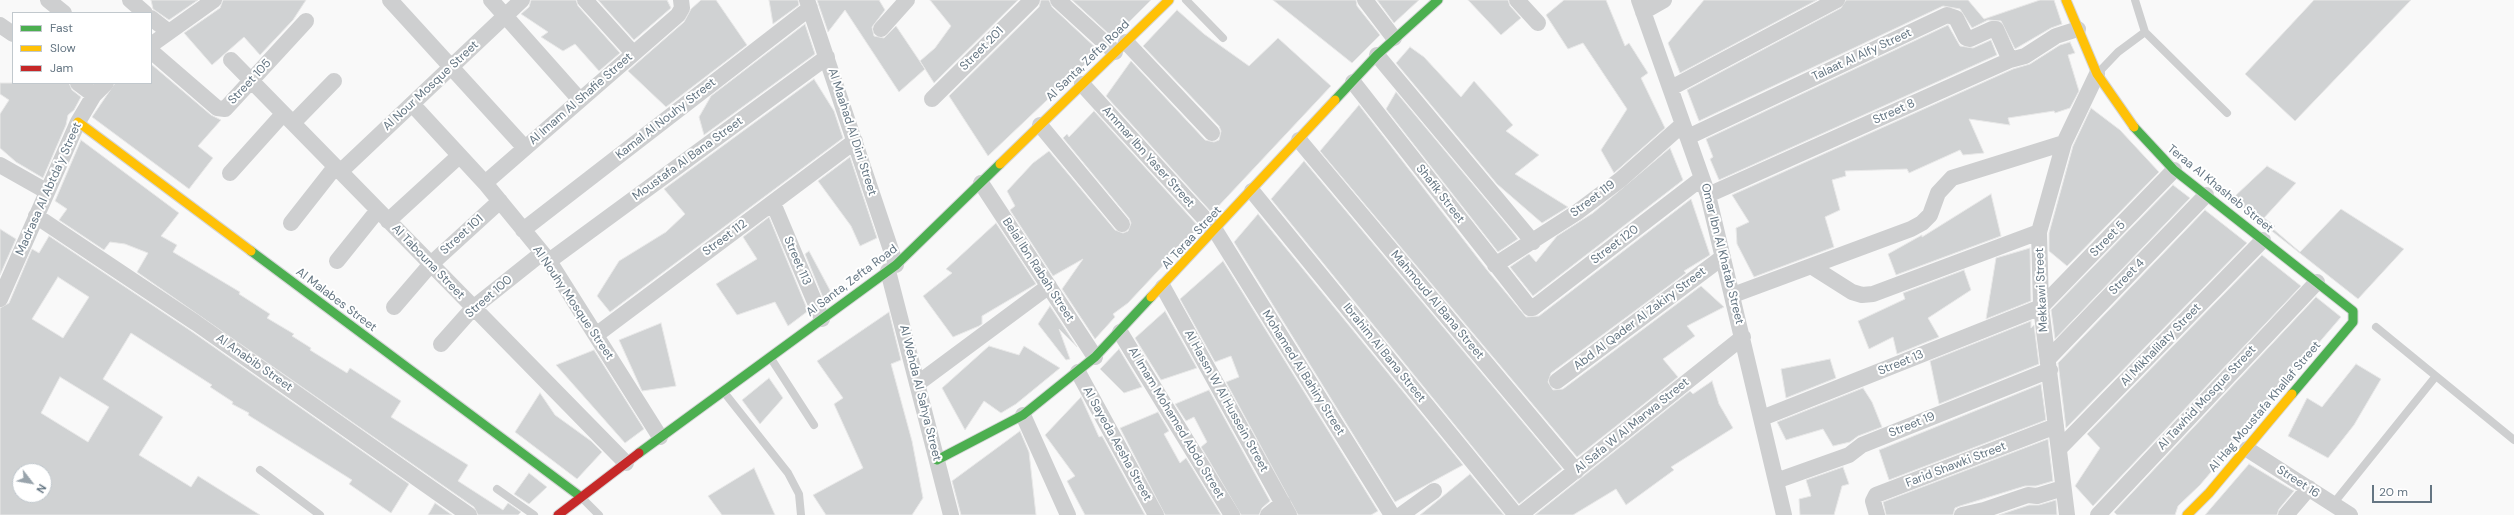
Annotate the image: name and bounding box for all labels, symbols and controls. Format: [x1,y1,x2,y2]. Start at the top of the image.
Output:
legend [12,12,152,84]
street label: Al Santa, Zefta Road [1043,17,1133,105]
text: Fast [50,20,73,36]
street label: Street 201 [957,24,1007,74]
street label: Talaat Al Alfy Street [1810,26,1914,84]
street label: Al Nour Mosque Street [380,38,482,134]
text: Slow [50,40,76,56]
street label: Al Imam Al Shafie Street [526,50,636,148]
street label: Street 105 [225,56,275,108]
text: Jam [50,60,73,76]
street label: Al Maahad Al Dini Street [825,66,879,198]
street label: Kamal Al Nouhy Street [613,75,719,163]
street label: Street 8 [1871,96,1917,128]
street label: Ammar Ibn Yaser Street [1099,104,1197,210]
street label: Moustafa Al Bana Street [630,114,746,204]
street label: Madrasa Al Abtda'y Street [13,120,85,258]
street label: Teraa Al Khasheb Street [2164,142,2276,236]
street label: Shafik Street [1413,162,1467,226]
street label: Street 119 [1568,178,1618,220]
street label: Omar Ibn Al Khatab Street [1698,182,1746,326]
street label: Al Teraa Street [1159,203,1225,273]
street label: Street 101 [438,212,486,258]
street label: Belal Ibn Rabah Street [999,215,1077,325]
street label: Street 112 [700,217,750,259]
street label: Street 5 [2087,218,2129,260]
street label: Al Tabouna Street [389,222,467,302]
street label: Street 120 [1588,222,1642,268]
street label: Street 113 [780,234,814,288]
street label: Al Santa, Zefta Road [804,242,900,320]
street label: Al Nouhy Mosque Street [529,243,617,363]
street label: Mekkawi Street [2033,247,2051,333]
street label: Mahmoud Al Bana Street [1387,248,1487,362]
street label: Street 4 [2106,256,2148,298]
street label: Al Malabes Street [293,265,379,335]
street label: Abd Al Qader Al Zakiry Street [1571,265,1709,373]
street label: Street 100 [463,273,515,321]
street label: Ibrahim Al Bana Street [1340,301,1428,405]
street label: Al Mikhalilaty Street [2118,301,2204,389]
street label: Mohamed Al Bahiry Street [1259,308,1347,438]
street label: Al Wehda Al Sahya Street [896,323,944,463]
street label: Al Hassn W Al Hussein Street [1181,327,1271,475]
street label: Al Anabib Street [213,331,295,395]
street label: Al Hag Moustafa Khallaf Street [2206,339,2324,475]
street label: Al Tawhid Mosque Street [2155,343,2259,453]
street label: Al Imam Mohamed Abdo Street [1125,345,1227,501]
street label: Street 13 [1876,347,1926,379]
street label: Al Safa W Al Marwa Street [1572,375,1692,477]
street label: Al Sayeda Aesha Street [1080,384,1154,504]
street label: Street 19 [1887,409,1937,441]
street label: Farid Shawki Street [1904,439,2008,491]
north arrow [12,463,52,503]
street label: Street 16 [2274,463,2322,501]
scale bar [2374,477,2434,503]
text: N [33,482,49,496]
text: 20 m [2379,484,2408,500]

